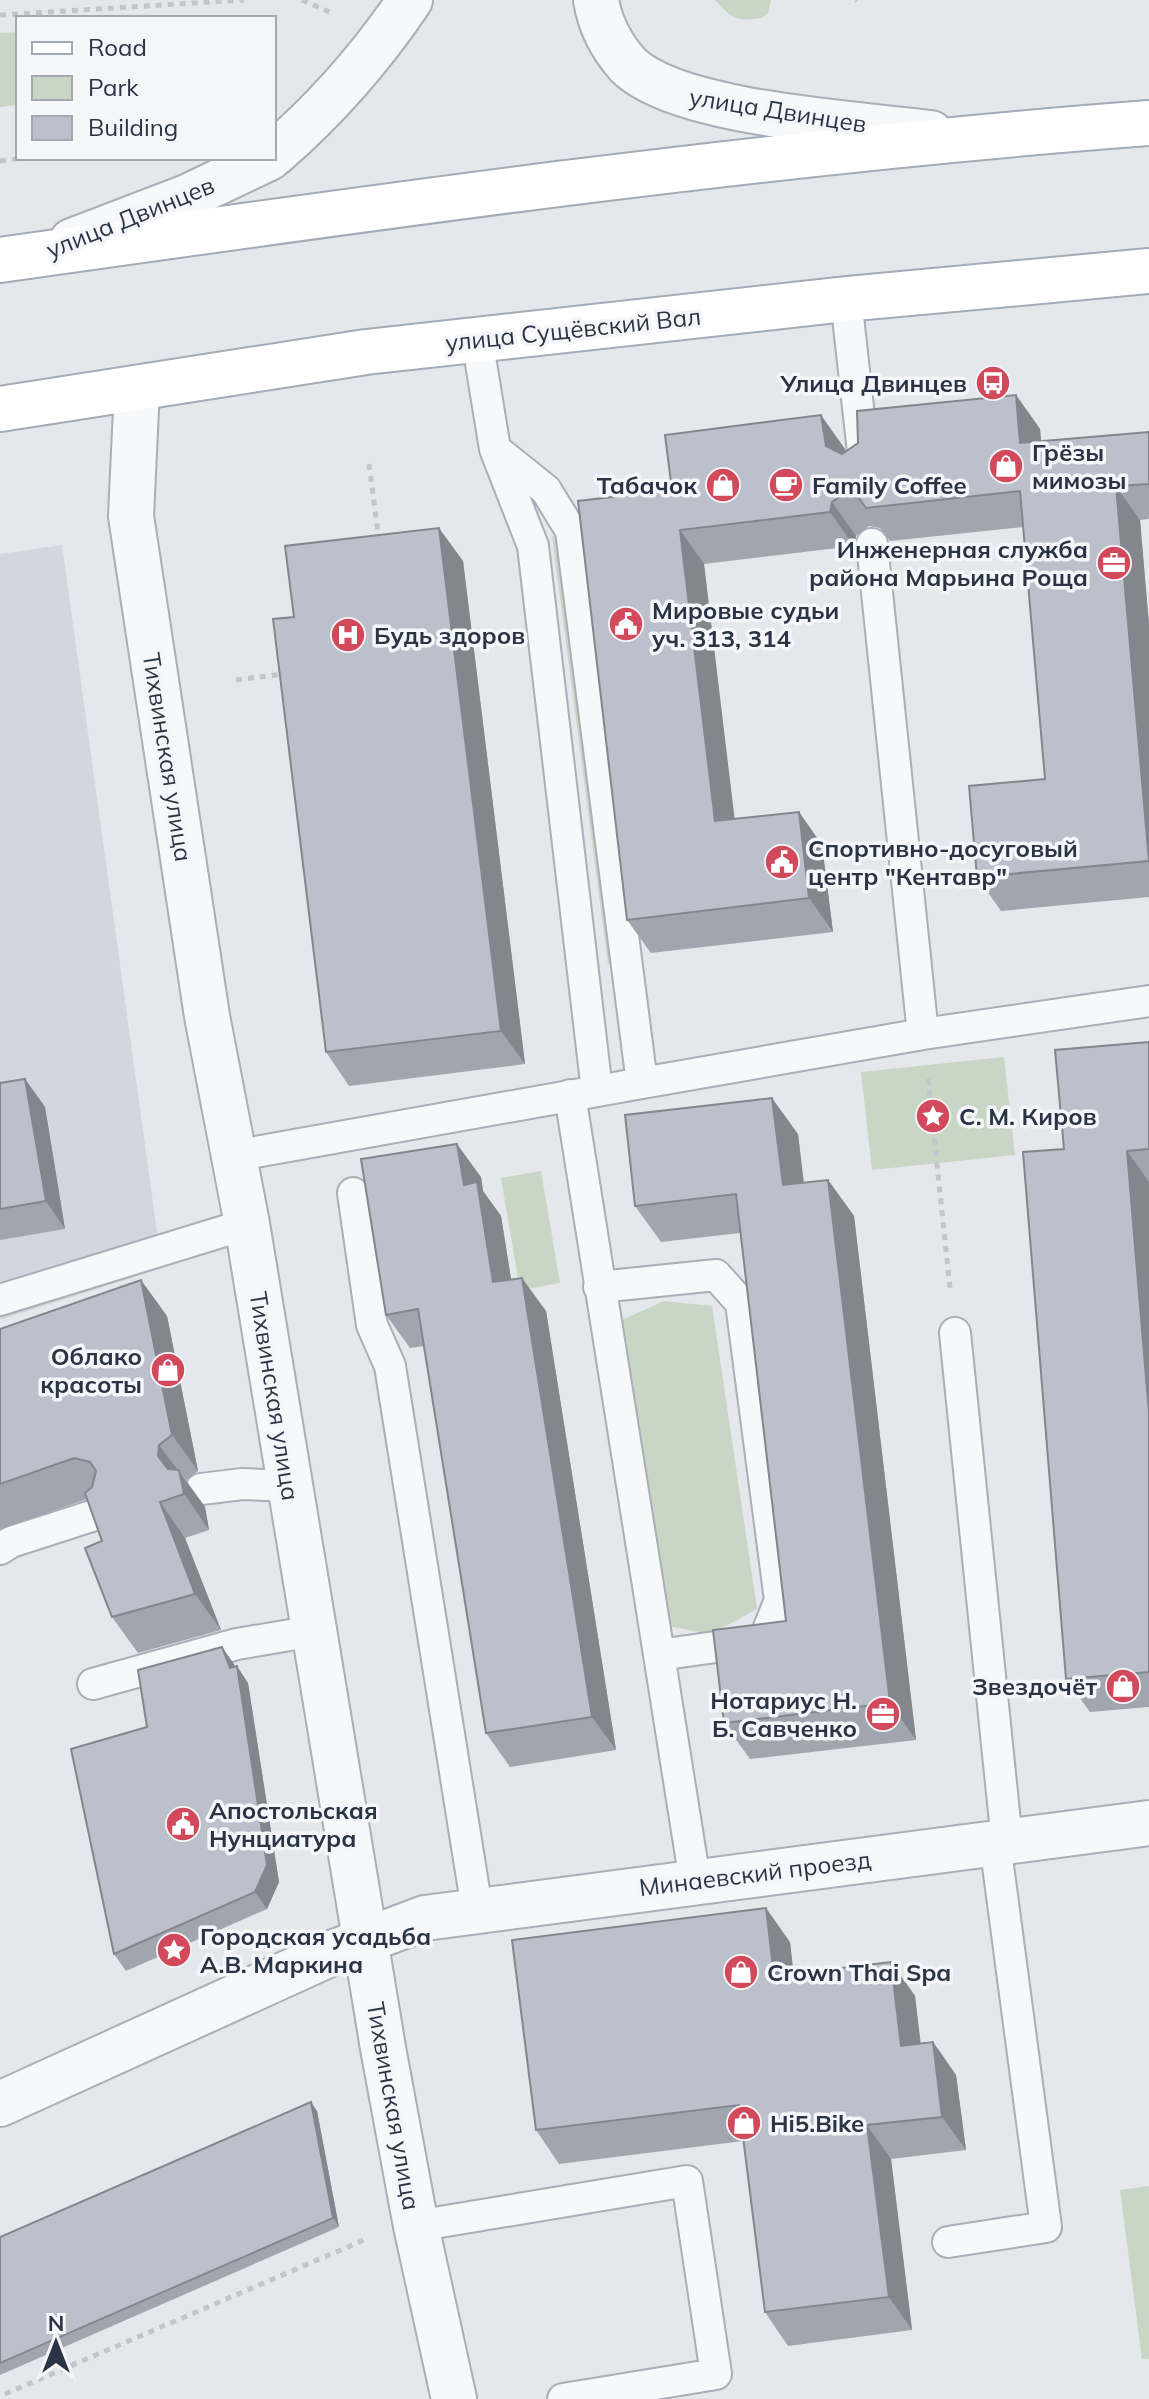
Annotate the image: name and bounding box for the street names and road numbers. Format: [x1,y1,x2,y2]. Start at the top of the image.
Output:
street label: улица Двинцев [687,81,869,139]
street label: улица Двинцев [41,170,219,264]
street label: улица Сущёвский Вал [444,301,702,357]
street label: Тихвинская улица [137,650,199,864]
street label: Тихвинская улица [244,1289,306,1503]
street label: Минаевский проезд [637,1844,873,1902]
street label: Тихвинская улица [361,1999,427,2213]

